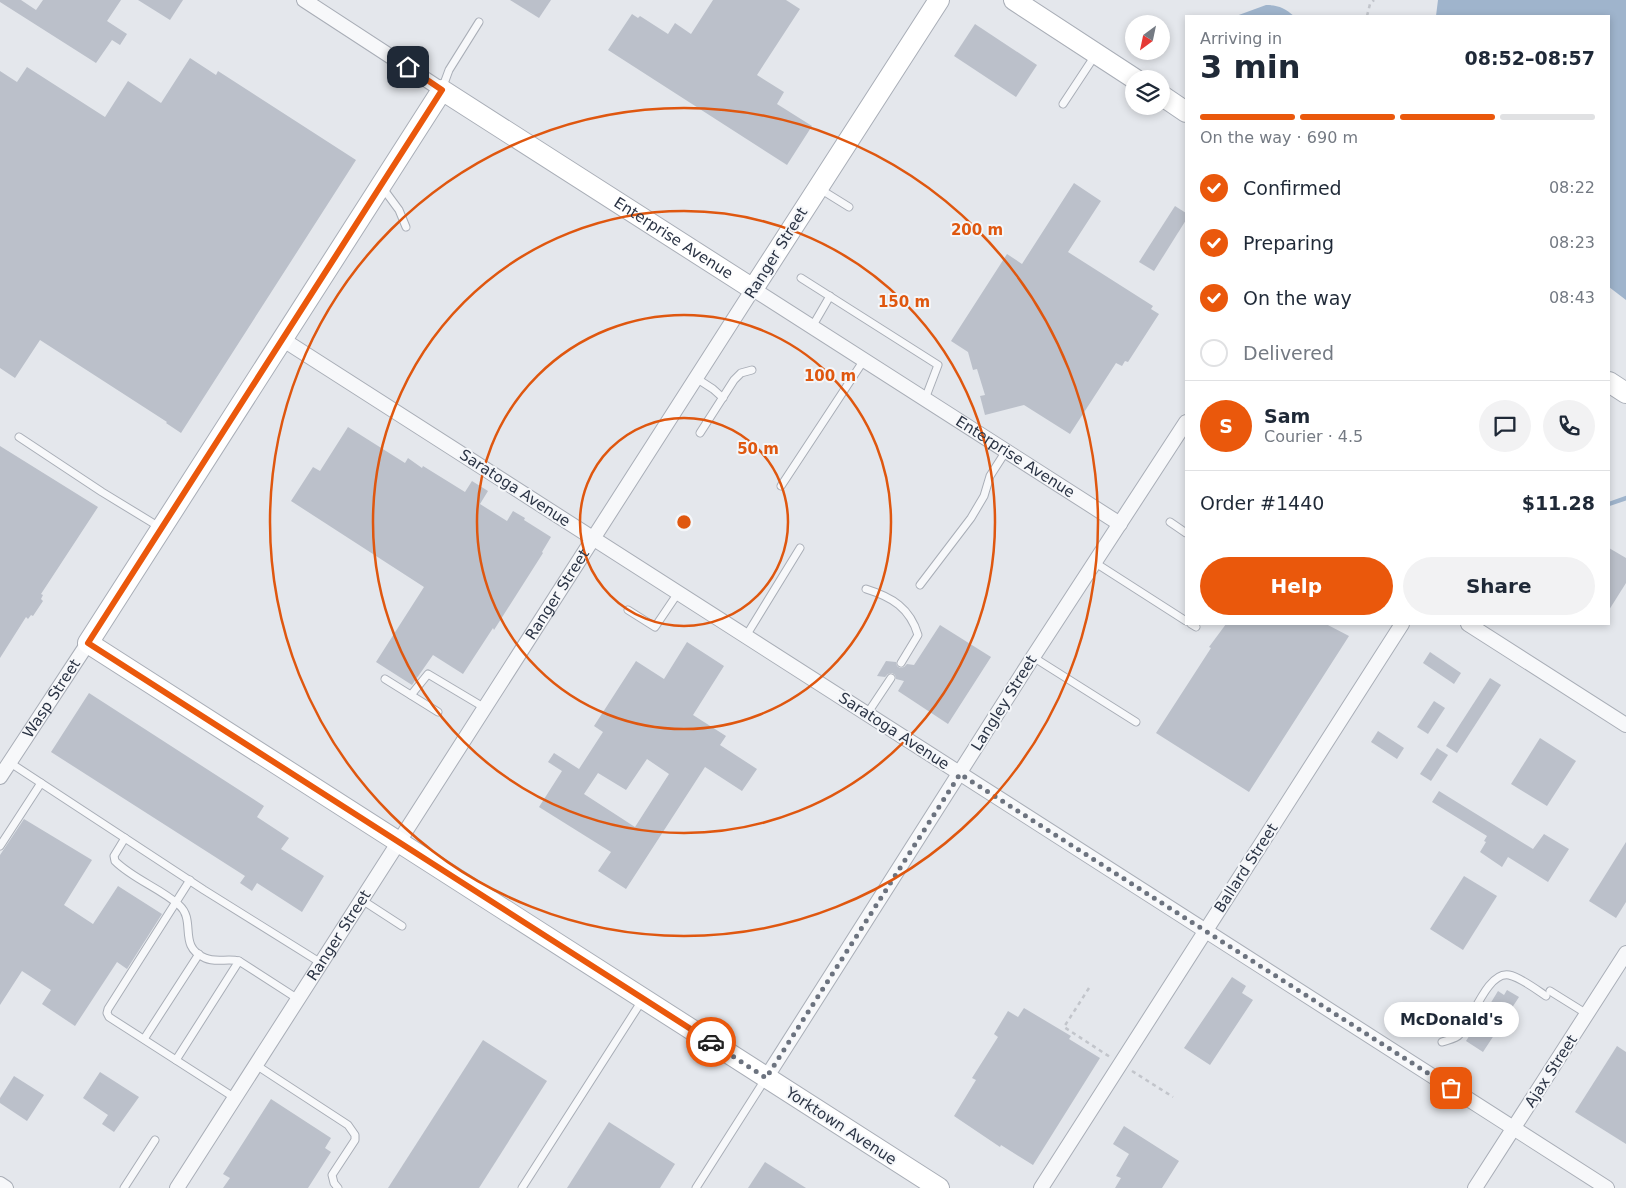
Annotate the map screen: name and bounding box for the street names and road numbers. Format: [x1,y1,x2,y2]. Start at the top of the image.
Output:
street label: Enterprise Avenue [611,193,736,283]
street label: Ranger Street [741,204,811,302]
street label: Enterprise Avenue [952,412,1078,502]
street label: Saratoga Avenue [456,446,574,530]
street label: Ranger Street [522,546,593,643]
street label: Langley Street [967,652,1041,754]
street label: Wasp Street [19,655,84,741]
street label: Saratoga Avenue [835,689,953,773]
street label: Ballard Street [1210,820,1282,916]
street label: Ranger Street [303,887,375,984]
street label: Ajax Street [1521,1031,1581,1111]
street label: Yorktown Avenue [781,1083,900,1169]

